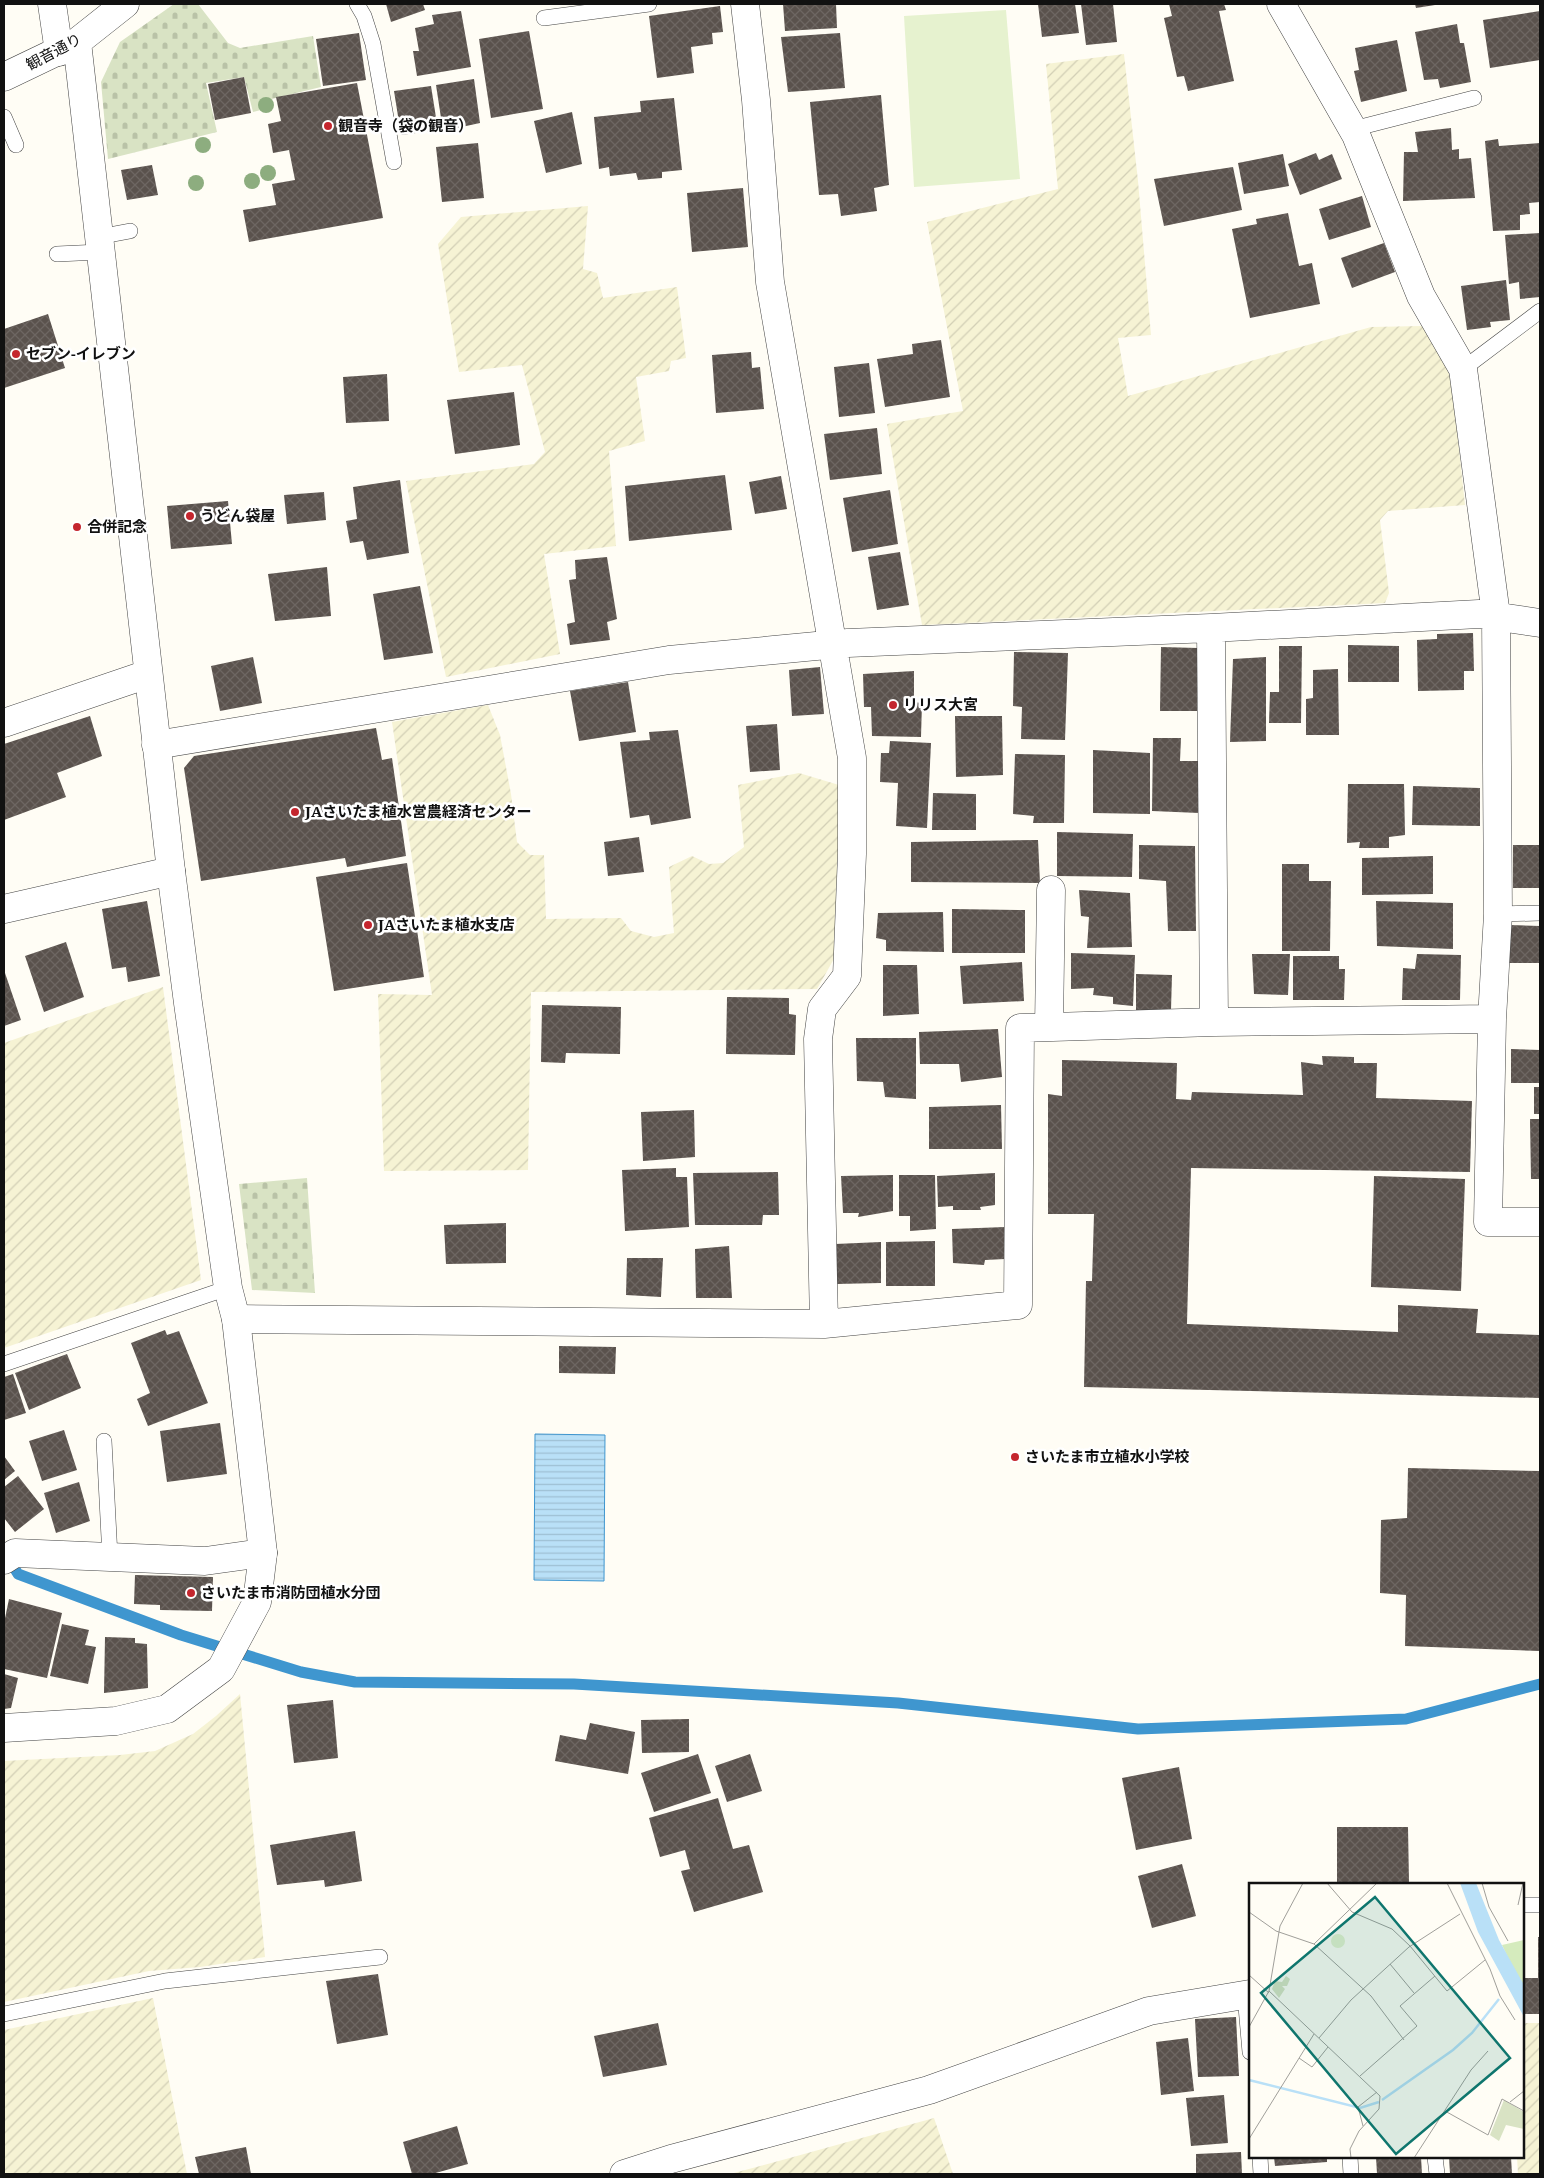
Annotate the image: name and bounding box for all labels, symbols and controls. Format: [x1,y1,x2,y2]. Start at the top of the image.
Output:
street label: 観音通り [22,28,85,74]
place label: 観音寺（袋の観音） [338,115,473,135]
marker: 観音寺（袋の観音） [322,120,334,132]
place label: セブン-イレブン [26,343,136,363]
marker: セブン-イレブン [10,348,22,360]
place label: うどん袋屋 [200,505,275,525]
marker: うどん袋屋 [184,510,196,522]
place label: 合併記念 [87,516,147,536]
marker: 合併記念 [71,521,83,533]
place label: リリス大宮 [903,694,978,714]
marker: リリス大宮 [887,699,899,711]
place label: JAさいたま植水営農経済センター [304,801,532,821]
marker: JAさいたま植水営農経済センター [289,806,301,818]
place label: JAさいたま植水支店 [377,914,515,934]
marker: JAさいたま植水支店 [362,919,374,931]
place label: さいたま市立植水小学校 [1025,1446,1190,1466]
marker: さいたま市立植水小学校 [1009,1451,1021,1463]
place label: さいたま市消防団植水分団 [201,1582,381,1602]
marker: さいたま市消防団植水分団 [185,1587,197,1599]
inset map [1249,1883,1524,2158]

